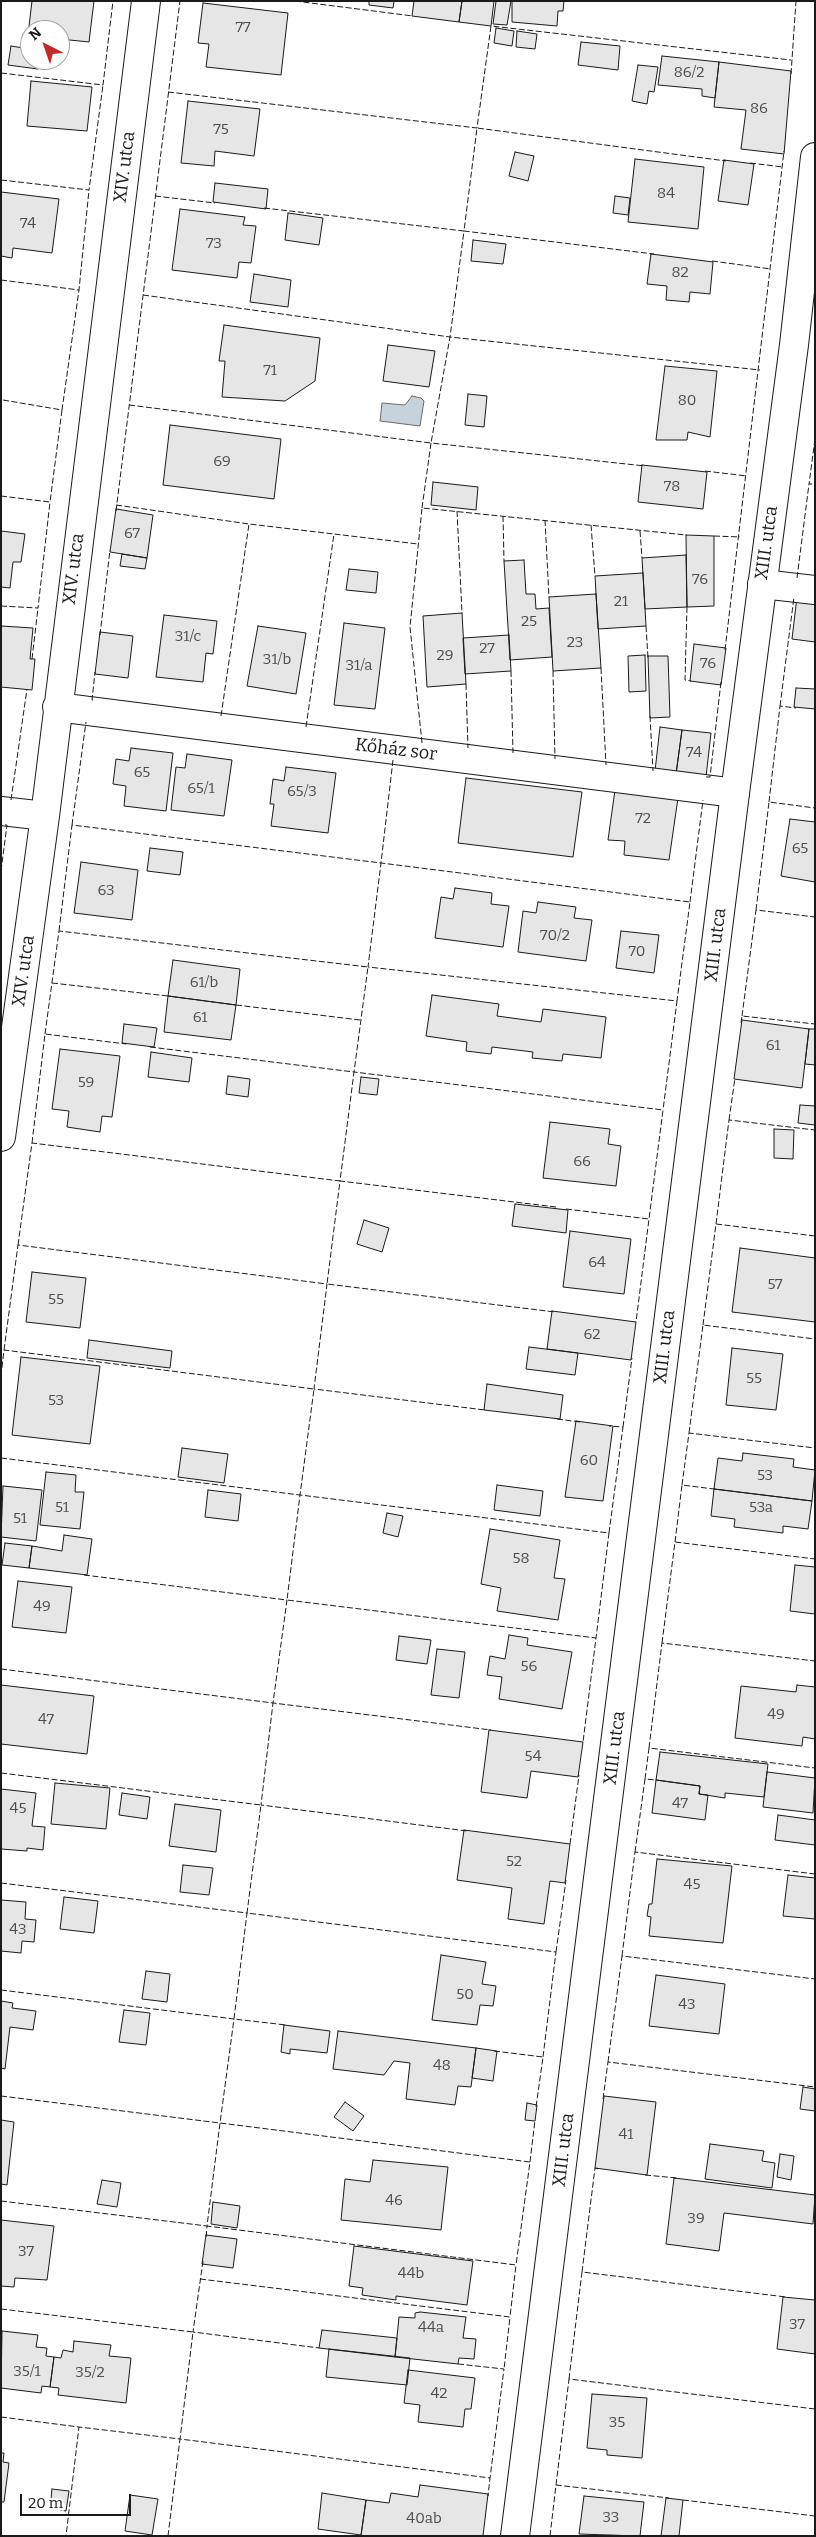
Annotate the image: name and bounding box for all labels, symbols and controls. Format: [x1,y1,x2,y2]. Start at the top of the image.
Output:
house number: 77 [235,19,251,37]
north arrow [20,20,70,70]
text: N [26,24,45,44]
house number: 86/2 [674,64,704,82]
house number: 86 [750,100,768,118]
house number: 75 [213,121,229,139]
street label: XIV. utca [110,130,140,204]
house number: 84 [657,185,675,203]
house number: 74 [20,215,36,233]
house number: 73 [206,235,222,253]
house number: 82 [671,264,689,282]
house number: 71 [263,362,277,380]
house number: 80 [678,392,696,410]
house number: 69 [213,453,231,471]
house number: 78 [664,478,680,496]
street label: XIII. utca [751,505,783,581]
house number: 67 [124,525,140,543]
street label: XIV. utca [59,532,89,606]
house number: 76 [692,571,708,589]
house number: 21 [614,593,628,611]
house number: 25 [521,613,537,631]
house number: 31/c [175,628,201,646]
house number: 23 [567,634,583,652]
house number: 27 [479,640,495,658]
house number: 29 [437,647,453,665]
house number: 31/b [263,651,291,669]
house number: 76 [700,655,716,673]
house number: 31/a [345,657,373,675]
street label: Kőház sor [354,734,438,766]
house number: 74 [686,744,702,762]
house number: 65 [134,764,150,782]
house number: 65/1 [187,780,215,798]
house number: 65/3 [287,783,317,801]
house number: 72 [635,810,651,828]
house number: 65 [792,840,808,858]
house number: 63 [97,882,115,900]
street label: XIII. utca [701,907,731,983]
house number: 70/2 [540,927,570,945]
street label: XIV. utca [8,934,40,1008]
house number: 70 [629,943,645,961]
house number: 61/b [190,974,218,992]
house number: 61 [193,1009,207,1027]
house number: 61 [766,1037,780,1055]
house number: 59 [78,1074,94,1092]
house number: 66 [573,1153,591,1171]
house number: 64 [588,1254,606,1272]
house number: 57 [767,1276,783,1294]
house number: 55 [48,1291,64,1309]
street label: XIII. utca [650,1309,680,1385]
house number: 62 [584,1326,600,1344]
house number: 55 [746,1370,762,1388]
house number: 53 [48,1392,64,1410]
house number: 60 [580,1452,598,1470]
house number: 53 [757,1467,773,1485]
house number: 51 [55,1499,69,1517]
house number: 53a [749,1499,773,1517]
house number: 51 [13,1510,27,1528]
house number: 58 [512,1550,530,1568]
house number: 49 [33,1598,51,1616]
house number: 56 [521,1658,537,1676]
house number: 49 [767,1706,785,1724]
street label: XIII. utca [600,1710,630,1786]
house number: 47 [38,1711,54,1729]
house number: 54 [525,1748,541,1766]
house number: 47 [672,1795,688,1813]
house number: 45 [10,1800,26,1818]
house number: 52 [506,1853,522,1871]
house number: 45 [684,1876,700,1894]
house number: 43 [9,1921,27,1939]
house number: 50 [456,1986,474,2004]
house number: 43 [678,1996,696,2014]
house number: 48 [433,2057,451,2075]
street label: XIII. utca [549,2112,579,2188]
house number: 41 [619,2126,633,2144]
house number: 46 [385,2192,403,2210]
house number: 39 [687,2210,705,2228]
house number: 37 [18,2243,34,2261]
house number: 44b [398,2265,424,2283]
house number: 37 [789,2316,805,2334]
house number: 44a [418,2319,444,2337]
house number: 35/1 [13,2363,41,2381]
house number: 35/2 [75,2364,105,2382]
house number: 42 [431,2385,447,2403]
house number: 35 [609,2414,625,2432]
scale bar [22,2484,134,2516]
text: 20 m [28,2494,63,2512]
house number: 33 [603,2509,619,2527]
house number: 40ab [406,2510,442,2528]

